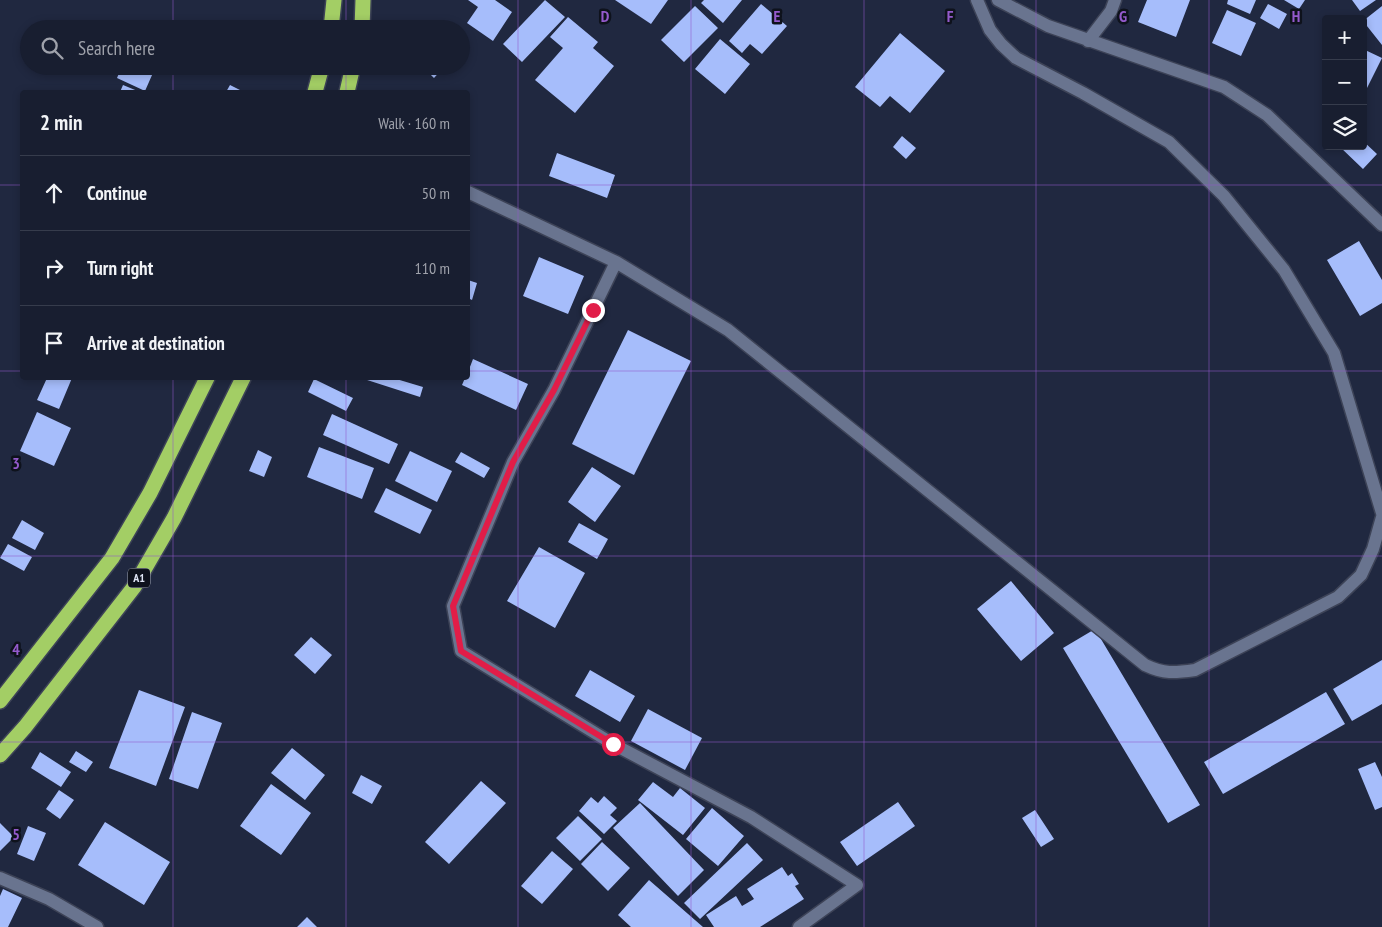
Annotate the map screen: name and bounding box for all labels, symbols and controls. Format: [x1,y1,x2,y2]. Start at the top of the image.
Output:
text: D [601,6,610,26]
text: E [774,6,781,26]
text: F [947,6,954,26]
text: G [1119,6,1127,26]
text: H [1292,6,1300,26]
map controls [1322,15,1367,150]
button: + [1322,15,1367,60]
search box [20,20,470,75]
icon: search [38,34,66,62]
text: Search here [78,36,155,60]
button: − [1322,60,1367,105]
button: layers [1322,105,1367,150]
text: 2 min [40,109,82,136]
text: Walk · 160 m [378,113,450,133]
icon: ahead [40,179,68,207]
text: Continue [87,181,147,205]
text: 50 m [422,183,450,203]
icon: right [40,254,68,282]
text: Turn right [87,256,153,280]
text: 110 m [415,258,450,278]
route end [582,299,605,322]
icon: arrive [40,329,68,357]
text: Arrive at destination [87,331,225,355]
text: 3 [12,453,20,473]
road number: A1 [128,568,150,588]
text: 4 [12,639,20,659]
route start [602,733,625,756]
text: 5 [12,824,20,844]

